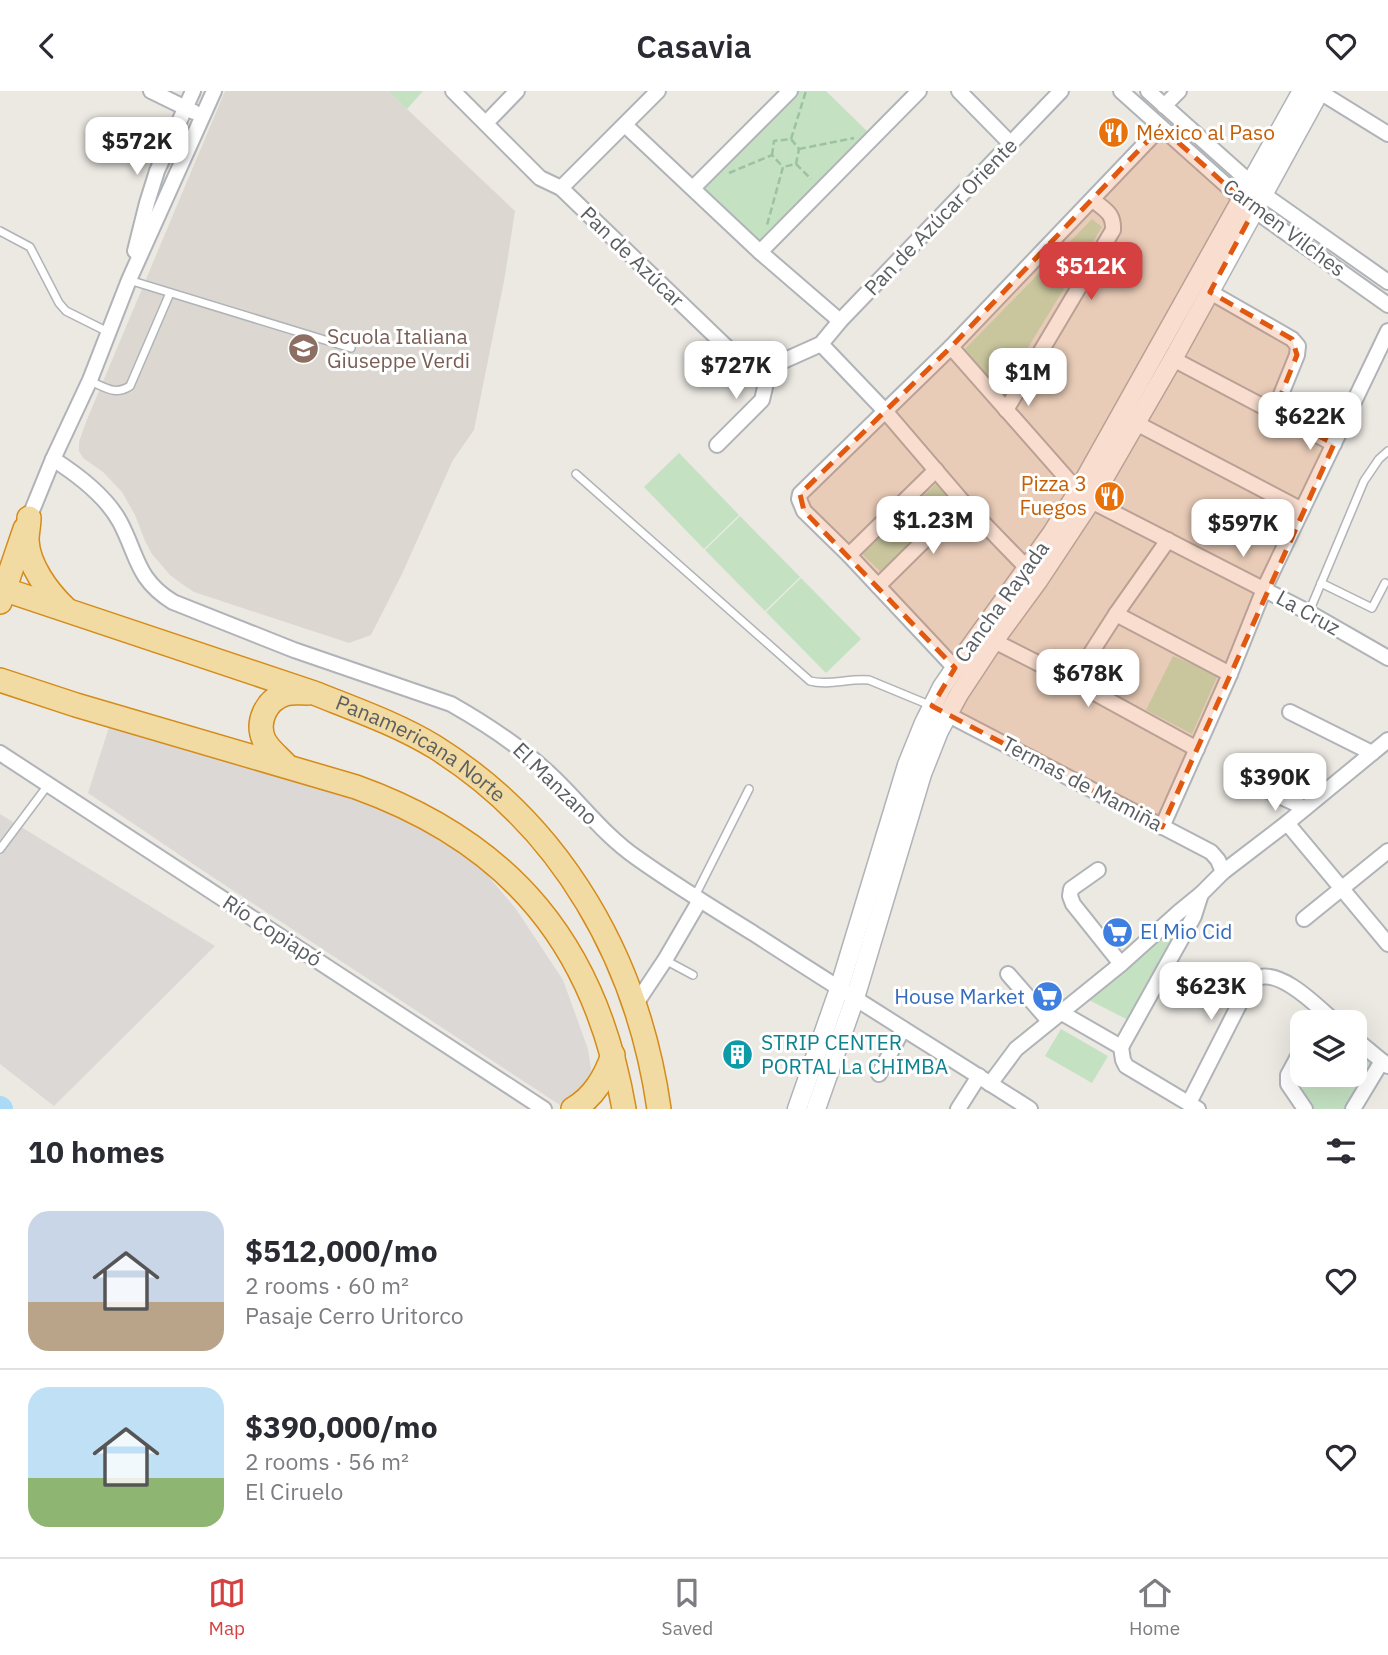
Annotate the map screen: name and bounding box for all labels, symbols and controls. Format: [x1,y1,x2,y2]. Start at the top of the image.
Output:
text: Casavia [636,25,752,67]
icon: back [28,27,66,65]
icon: heart [1322,27,1360,65]
restaurant icon: México al Paso [1096,116,1130,150]
pin: $572K [88,118,186,177]
place label: México al Paso [1136,118,1275,146]
text: $572K [101,125,173,155]
street label: Pan de Azúcar Oriente [858,131,1023,301]
street label: Carmen Vilches [1218,172,1352,283]
street label: Pan de Azúcar [575,200,691,313]
pin: $512K [1042,243,1140,302]
text: $512K [1055,250,1127,280]
place label: Scuola Italiana Giuseppe Verdi [327,322,470,374]
school or university icon: Scuola Italiana Giuseppe Verdi [287,332,321,366]
pin: $727K [687,341,785,401]
text: $727K [700,349,772,379]
pin: $1M [994,349,1062,408]
text: $1M [1005,356,1051,386]
pin: $622K [1261,393,1359,452]
text: $622K [1274,400,1346,430]
place label: Pizza 3 Fuegos [1019,469,1087,521]
restaurant icon: Pizza 3 Fuegos [1093,479,1127,513]
pin: $1.23M [876,497,990,556]
pin: $597K [1194,499,1292,559]
text: $1.23M [892,504,974,534]
text: $597K [1207,507,1279,537]
street label: Cancha Rayada [948,535,1055,668]
street label: La Cruz [1271,583,1346,641]
pin: $678K [1039,649,1137,709]
text: $678K [1052,657,1124,687]
street label: Panamericana Norte [332,688,512,808]
street label: Termas de Mamiña [997,729,1168,837]
street label: El Manzano [507,736,604,831]
pin: $390K [1226,753,1324,813]
text: $390K [1239,761,1311,791]
street label: Río Copiapó [218,888,327,973]
supermarket icon: El Mio Cid [1100,915,1134,949]
place label: El Mio Cid [1140,917,1232,945]
pin: $623K [1162,963,1260,1022]
text: $623K [1175,970,1247,1000]
supermarket icon: House Market [1031,980,1065,1014]
place label: House Market [894,982,1025,1010]
map controls [1290,1010,1367,1087]
button: layers [1290,1010,1367,1087]
place label: STRIP CENTER PORTAL La CHIMBA [761,1028,948,1080]
building icon: STRIP CENTER PORTAL La CHIMBA [721,1038,755,1072]
text: 10 homes [28,1132,165,1171]
icon: filters [1322,1132,1360,1170]
text: $512,000/mo [245,1231,438,1270]
icon: home [84,1239,168,1323]
icon: heart [1322,1262,1360,1300]
text: 2 rooms · 60 m² [245,1270,409,1300]
text: Pasaje Cerro Uritorco [245,1300,464,1330]
text: $390,000/mo [245,1407,438,1446]
icon: home [84,1415,168,1499]
icon: heart [1322,1438,1360,1476]
text: 2 rooms · 56 m² [245,1446,409,1476]
text: El Ciruelo [245,1476,343,1506]
tab: Map [208,1574,246,1640]
tab: Saved [662,1574,713,1640]
tab: Home [1129,1574,1180,1640]

